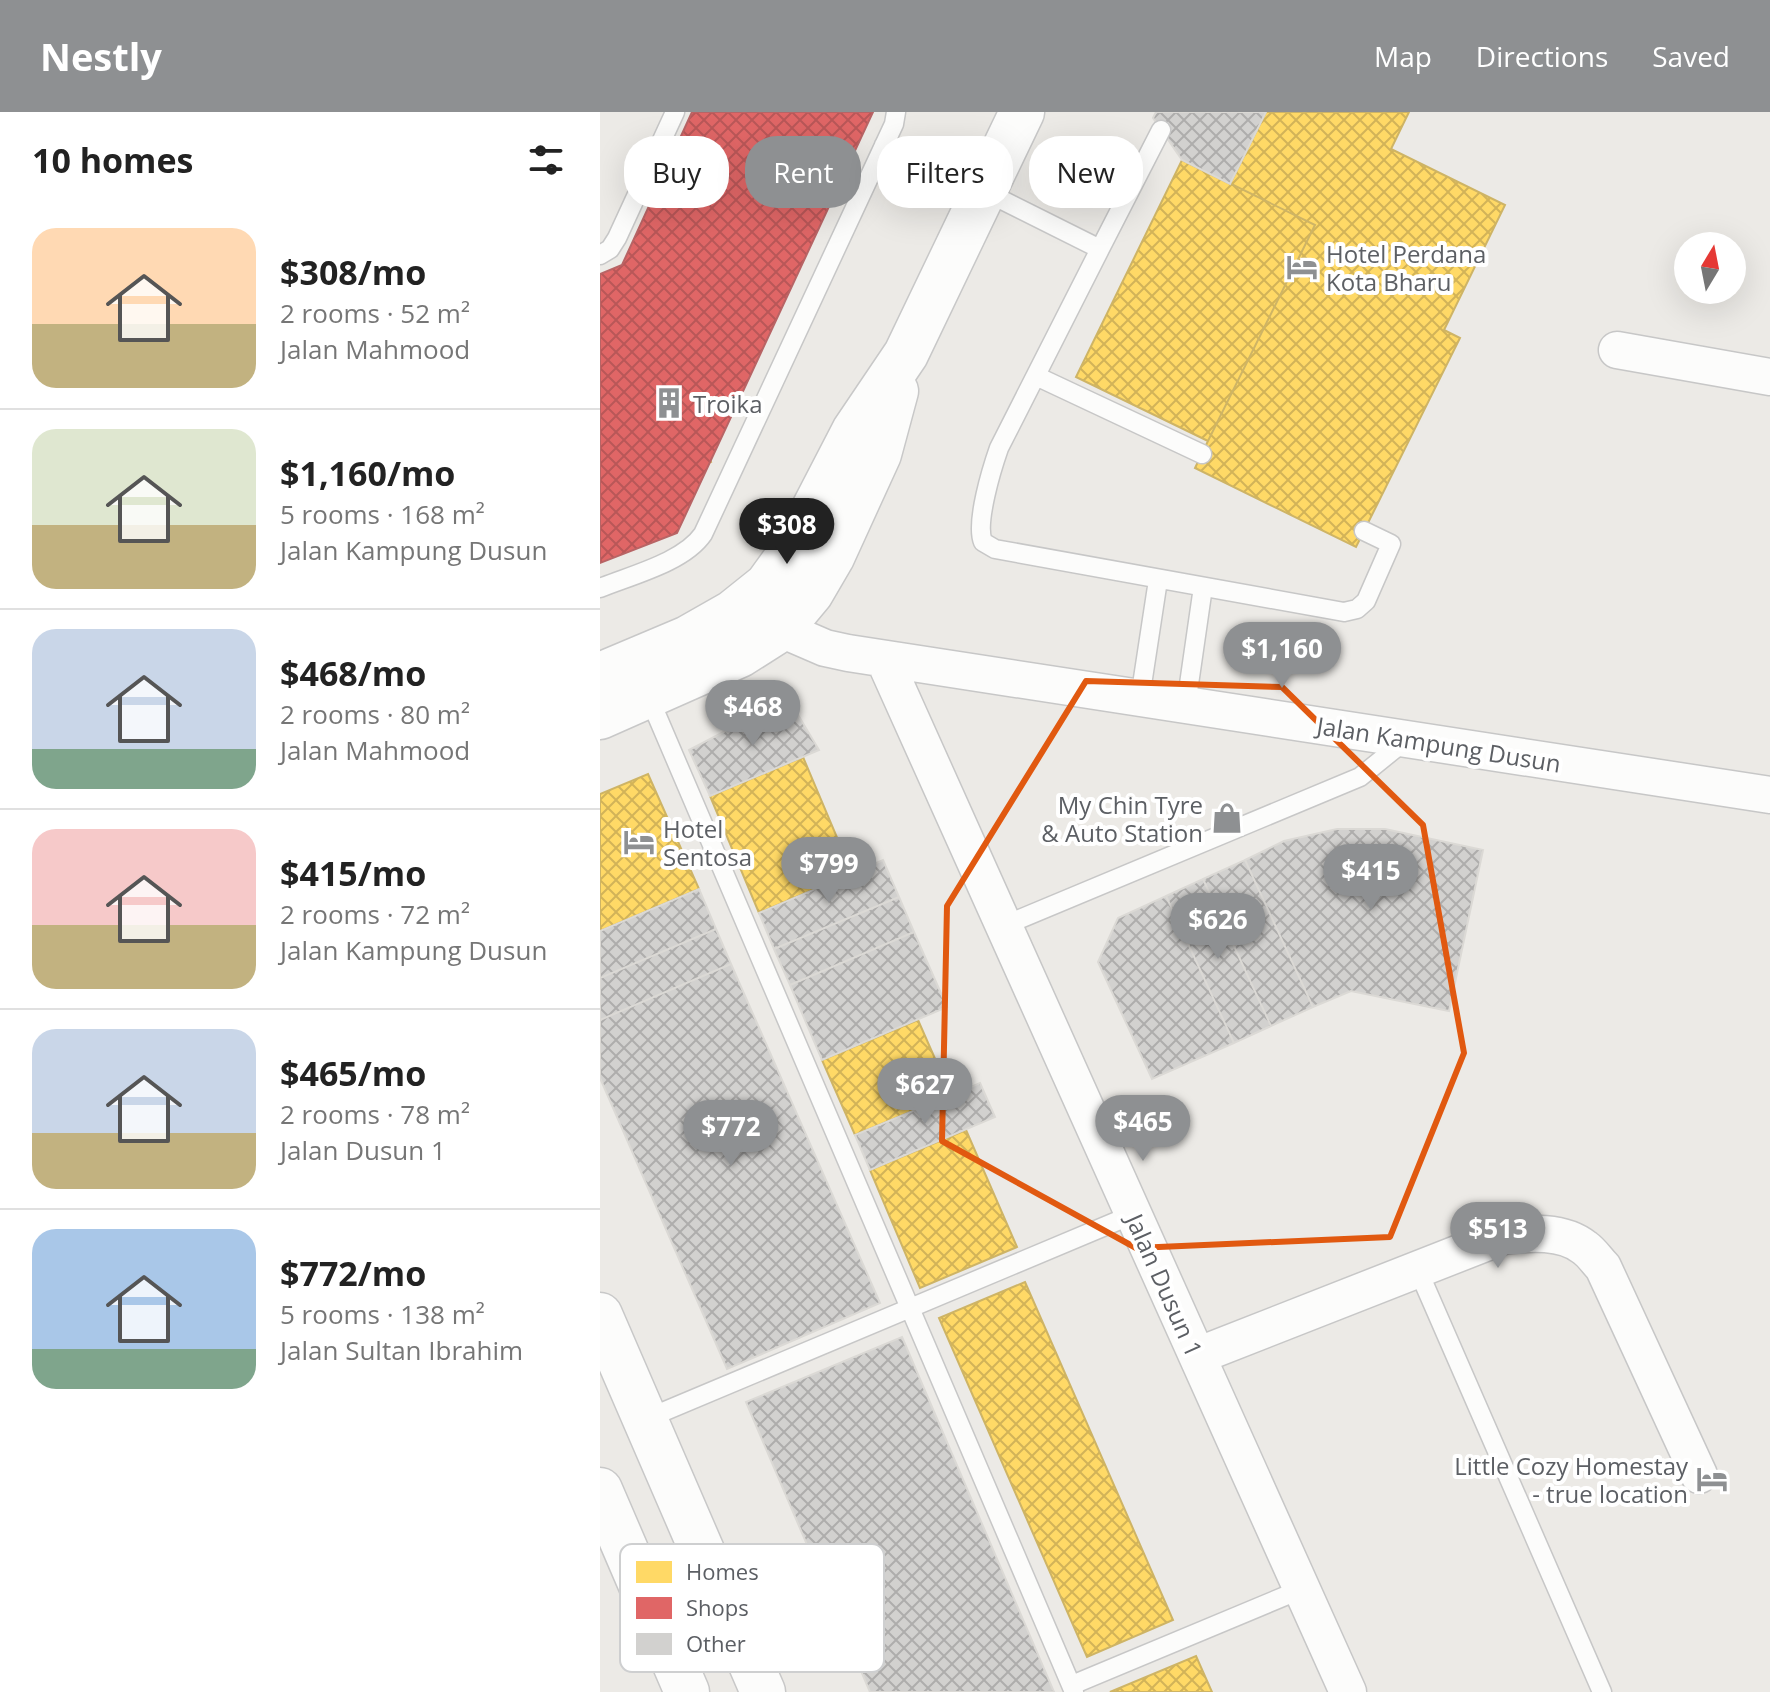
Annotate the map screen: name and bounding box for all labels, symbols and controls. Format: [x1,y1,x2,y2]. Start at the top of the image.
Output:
text: Nestly [40,30,162,82]
text: Map [1374,37,1432,75]
text: Directions [1476,37,1608,75]
text: Saved [1652,37,1730,75]
chip: Buy [624,136,729,208]
chip: Rent [745,136,861,208]
chip: Filters [877,136,1013,208]
chip: New [1029,136,1143,208]
text: 10 homes [32,137,193,183]
icon: filters [524,138,568,182]
north arrow [1674,232,1746,304]
map controls [1674,232,1746,304]
place label: Hotel Perdana Kota Bharu [1326,237,1486,298]
text: $308/mo [280,249,426,295]
hotel icon: Hotel Perdana Kota Bharu [1285,250,1319,284]
icon: home [96,260,192,356]
text: 2 rooms · 52 m² [280,295,470,331]
text: Jalan Mahmood [280,331,470,367]
building icon: Troika [652,386,686,420]
place label: Troika [693,387,762,420]
text: $1,160/mo [280,450,455,496]
icon: home [96,461,192,557]
text: 5 rooms · 168 m² [280,496,485,532]
pin: $308 [740,498,834,566]
text: $308 [757,506,817,542]
text: Jalan Kampung Dusun [280,532,547,568]
pin: $1,160 [1217,622,1347,690]
text: $1,160 [1241,630,1323,666]
text: $468/mo [280,650,426,696]
icon: home [96,661,192,757]
pin: $468 [706,680,800,748]
text: $468 [723,688,783,724]
text: 2 rooms · 80 m² [280,696,470,732]
street label: Jalan Kampung Dusun [1313,708,1563,780]
text: Jalan Mahmood [280,732,470,768]
place label: My Chin Tyre & Auto Station [1041,788,1203,849]
shop icon: My Chin Tyre & Auto Station [1210,801,1244,835]
place label: Hotel Sentosa [663,812,752,873]
hotel icon: Hotel Sentosa [622,825,656,859]
pin: $799 [782,837,876,905]
pin: $415 [1324,844,1418,912]
text: $799 [799,845,859,881]
text: $415/mo [280,850,426,896]
text: $415 [1341,852,1401,888]
icon: home [96,861,192,957]
pin: $626 [1171,893,1265,961]
text: 2 rooms · 72 m² [280,896,470,932]
text: $626 [1188,901,1248,937]
text: Jalan Kampung Dusun [280,932,547,968]
text: $465/mo [280,1050,426,1096]
pin: $627 [878,1058,972,1126]
icon: home [96,1061,192,1157]
text: $627 [895,1066,955,1102]
pin: $465 [1096,1095,1190,1163]
text: 2 rooms · 78 m² [280,1096,470,1132]
pin: $772 [684,1100,778,1168]
text: $465 [1113,1103,1173,1139]
text: $772 [701,1108,761,1144]
text: Jalan Dusun 1 [280,1132,446,1168]
pin: $513 [1451,1202,1545,1270]
street label: Jalan Dusun 1 [1118,1207,1211,1362]
text: $513 [1468,1210,1528,1246]
text: $772/mo [280,1250,426,1296]
icon: home [96,1261,192,1357]
text: 5 rooms · 138 m² [280,1296,485,1332]
text: Jalan Sultan Ibrahim [280,1332,523,1368]
place label: Little Cozy Homestay - true location [1454,1449,1689,1510]
hotel icon: Little Cozy Homestay - true location [1695,1462,1729,1496]
legend [620,1544,884,1672]
text: Homes [686,1556,759,1586]
text: Shops [686,1592,749,1622]
text: Other [686,1628,746,1658]

